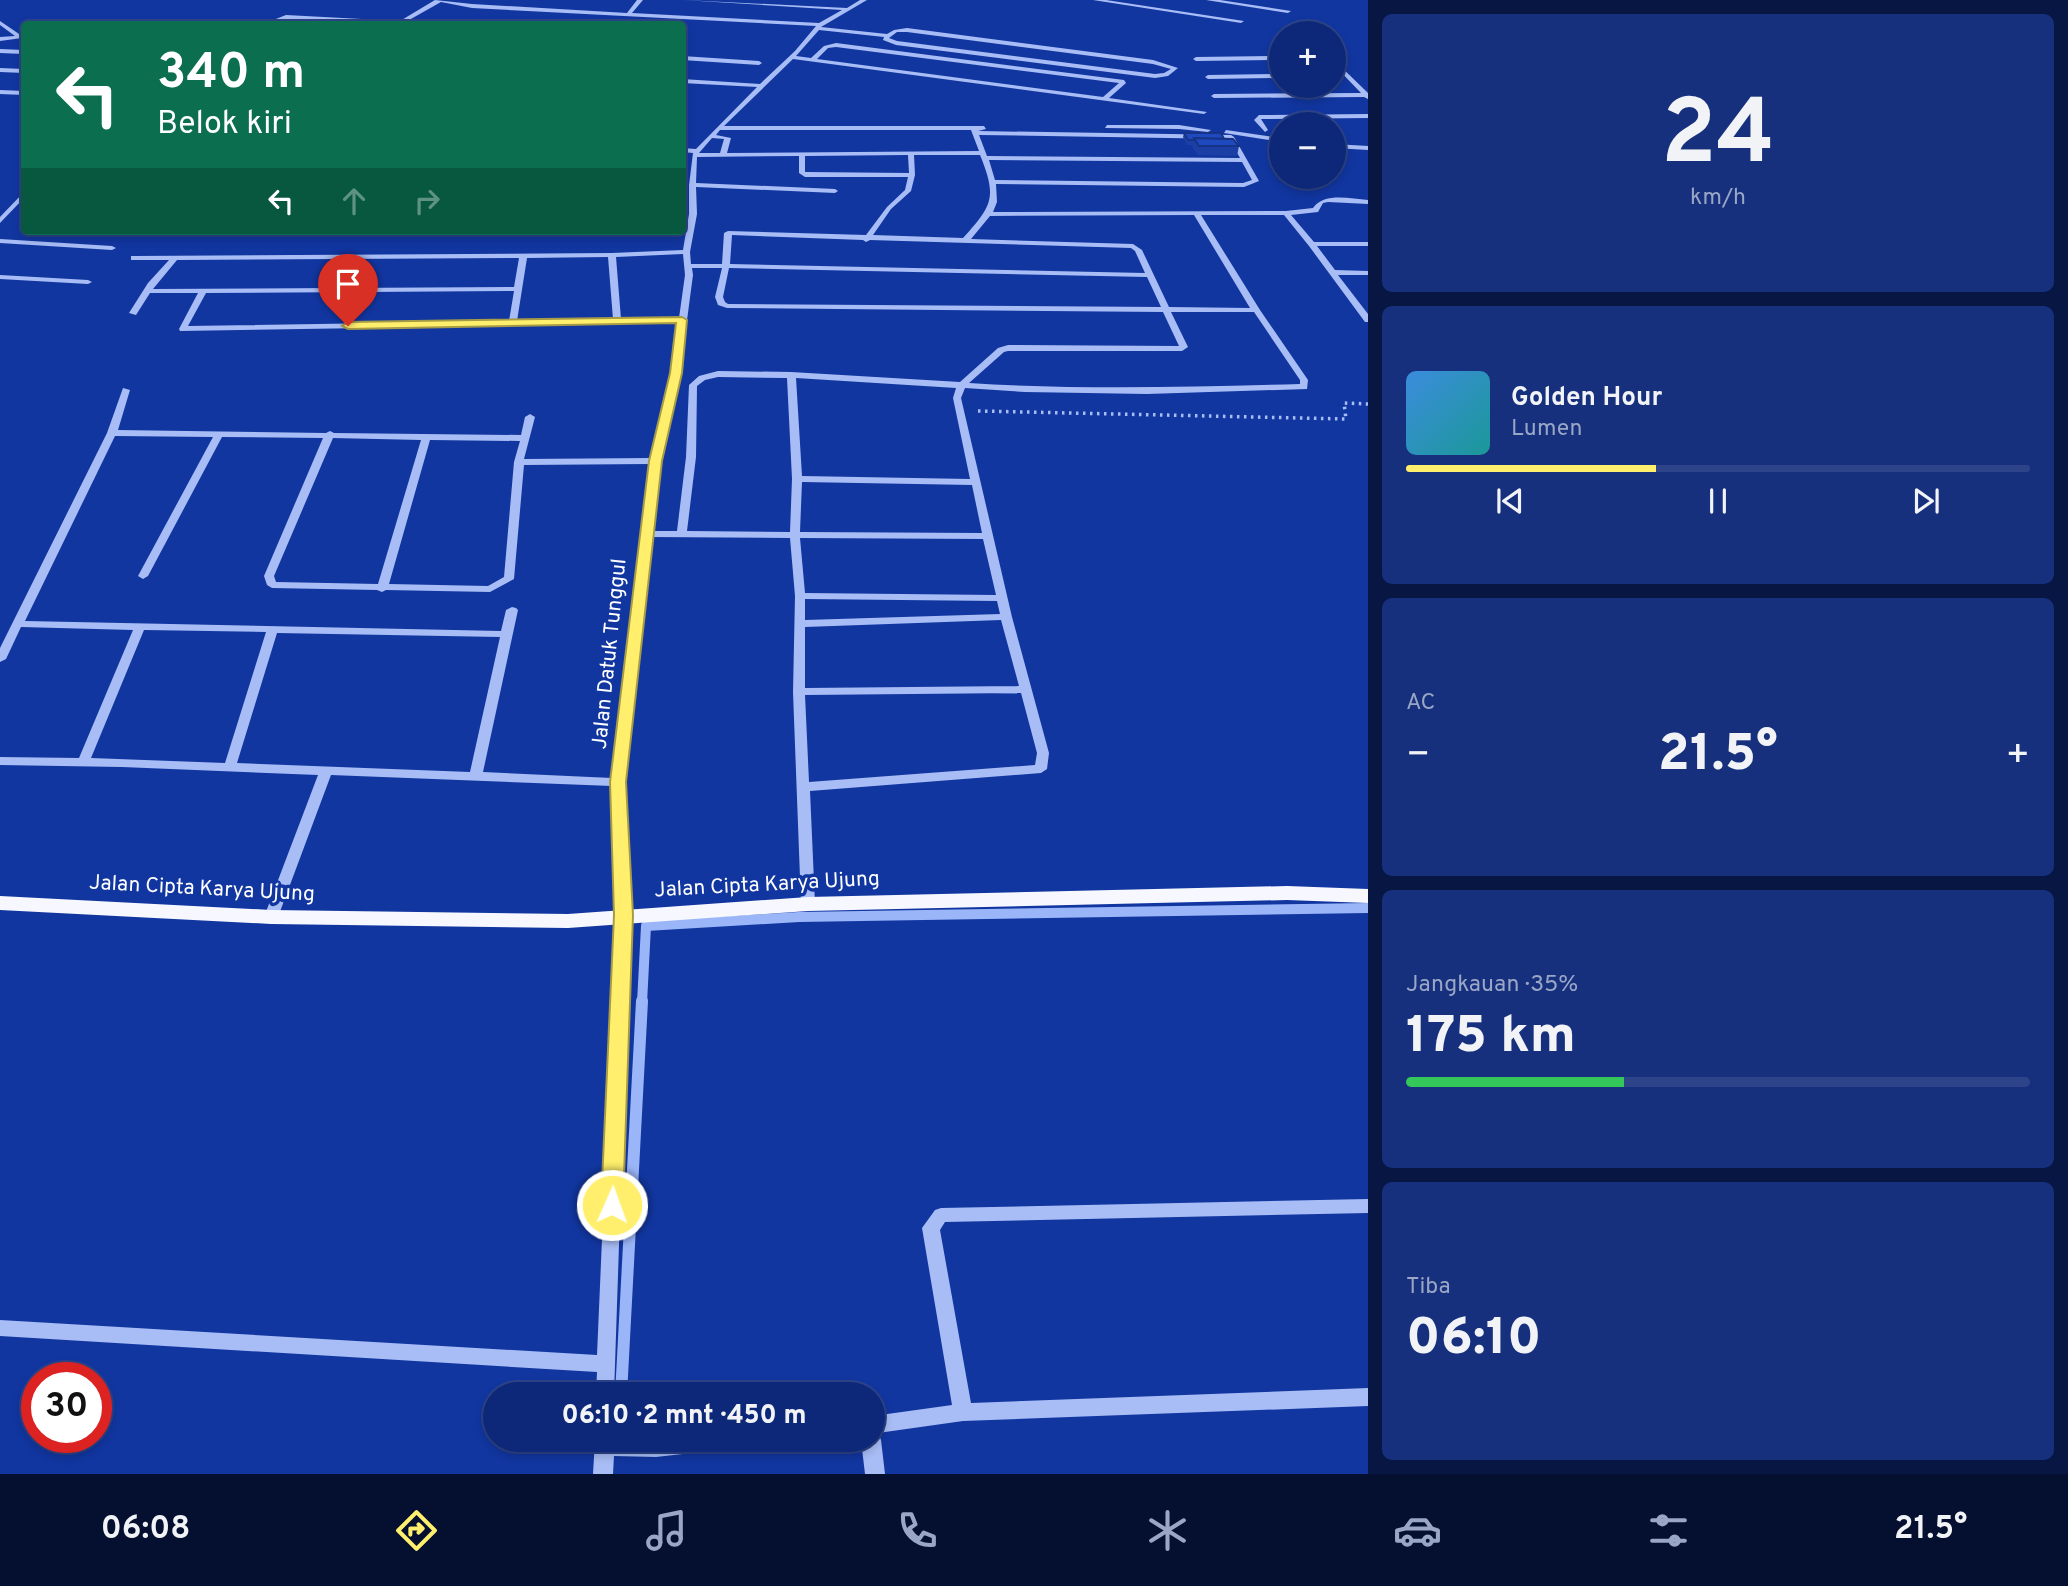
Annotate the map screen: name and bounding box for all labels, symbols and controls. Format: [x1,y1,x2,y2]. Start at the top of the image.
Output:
map controls [1269,21,1346,189]
button: + [1269,21,1346,98]
text: 340 m [157,44,305,106]
icon: left [42,49,133,140]
text: 24 [1661,81,1775,196]
text: Belok kiri [157,105,292,145]
button: − [1269,112,1346,189]
icon: left [262,182,300,220]
icon: ahead [335,182,373,220]
icon: right [408,182,446,220]
text: km/h [1690,184,1746,213]
pin [318,254,378,326]
icon: arrive [329,265,367,303]
text: Golden Hour [1511,382,1662,415]
text: Lumen [1511,415,1582,444]
icon: previous [1491,482,1529,520]
icon: pause [1699,482,1737,520]
icon: next [1907,482,1945,520]
street label: Jalan Datuk Tunggul [587,557,633,751]
text: AC [1406,689,1435,718]
text: 21.5° [1658,723,1778,789]
text: − [1406,732,1431,781]
text: + [2005,732,2030,781]
street label: Jalan Cipta Karya Ujung [653,866,881,904]
street label: Jalan Cipta Karya Ujung [88,870,316,908]
text: Jangkauan · 35% [1406,971,1578,1000]
text: 175 km [1406,1005,1576,1071]
position arrow [575,1168,649,1242]
text: Tiba [1406,1273,1451,1302]
text: 06:10 [1406,1307,1541,1373]
speed limit sign: 30 [21,1362,112,1453]
text: 06:10 · 2 mnt · 450 m [562,1400,806,1433]
icon: directions [392,1506,441,1555]
icon: music [642,1506,691,1555]
icon: phone [893,1506,942,1555]
icon: climate [1143,1506,1192,1555]
icon: car [1393,1506,1442,1555]
icon: filters [1644,1506,1693,1555]
text: 06:08 [101,1510,190,1550]
text: 21.5° [1894,1510,1967,1550]

